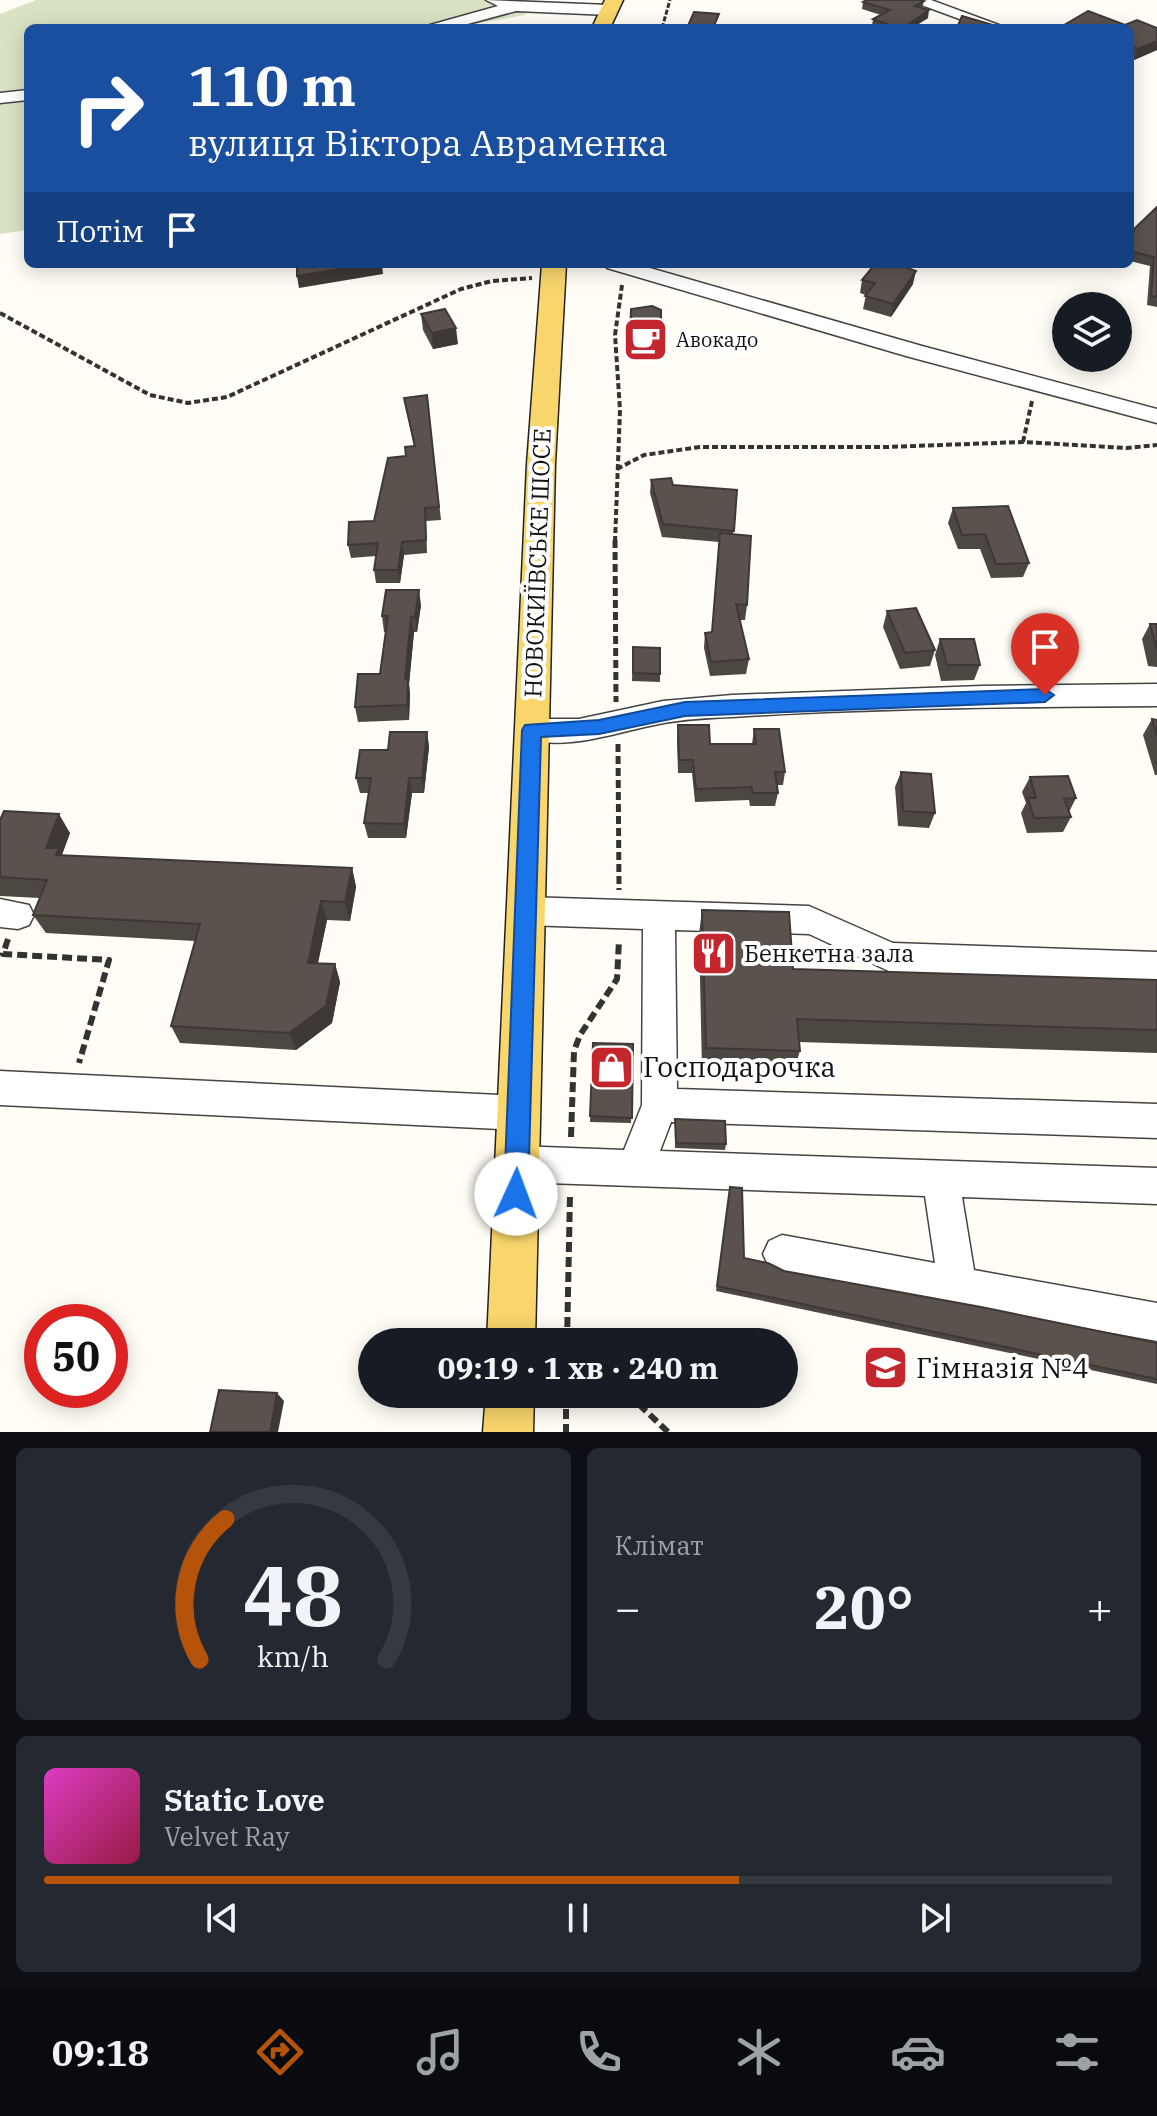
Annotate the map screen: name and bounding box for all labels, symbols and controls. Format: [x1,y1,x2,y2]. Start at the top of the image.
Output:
text: 110 m [188,49,356,121]
icon: right [56,56,160,160]
text: вулиця Віктора Авраменка [188,119,668,166]
icon: arrive [160,208,204,252]
text: Потім [56,211,144,250]
map controls [1052,292,1132,372]
button: layers [1052,292,1132,372]
cafe icon: Авокадо [621,316,669,364]
place label: Авокадо [676,326,758,353]
street label: НОВОКИЇВСЬКЕ ШОСЕ [516,428,558,698]
pin [1011,613,1079,695]
icon: arrive [1023,625,1067,669]
restaurant icon: Бенкетна зала [689,930,737,978]
place label: Бенкетна зала [744,937,914,969]
shop icon: Господарочка [588,1043,636,1091]
place label: Господарочка [643,1048,836,1085]
position arrow [474,1152,558,1236]
speed limit sign: 50 [24,1304,128,1408]
school or university icon: Гімназія №4 [861,1344,909,1392]
text: 09:19 · 1 хв · 240 m [438,1348,718,1387]
place label: Гімназія №4 [916,1349,1089,1386]
text: Клімат [615,1528,704,1562]
text: 48 [243,1541,343,1649]
text: 20° [814,1567,914,1646]
text: − [615,1579,641,1636]
text: + [1087,1579,1113,1636]
text: km/h [257,1638,329,1675]
text: Static Love [164,1780,325,1819]
text: Velvet Ray [164,1819,290,1853]
icon: previous [200,1896,244,1940]
icon: pause [556,1896,600,1940]
icon: next [913,1896,957,1940]
icon: directions [252,2024,308,2080]
icon: music [412,2024,468,2080]
icon: phone [571,2024,627,2080]
icon: climate [731,2024,787,2080]
icon: car [890,2024,946,2080]
icon: filters [1049,2024,1105,2080]
text: 09:18 [52,2029,149,2076]

